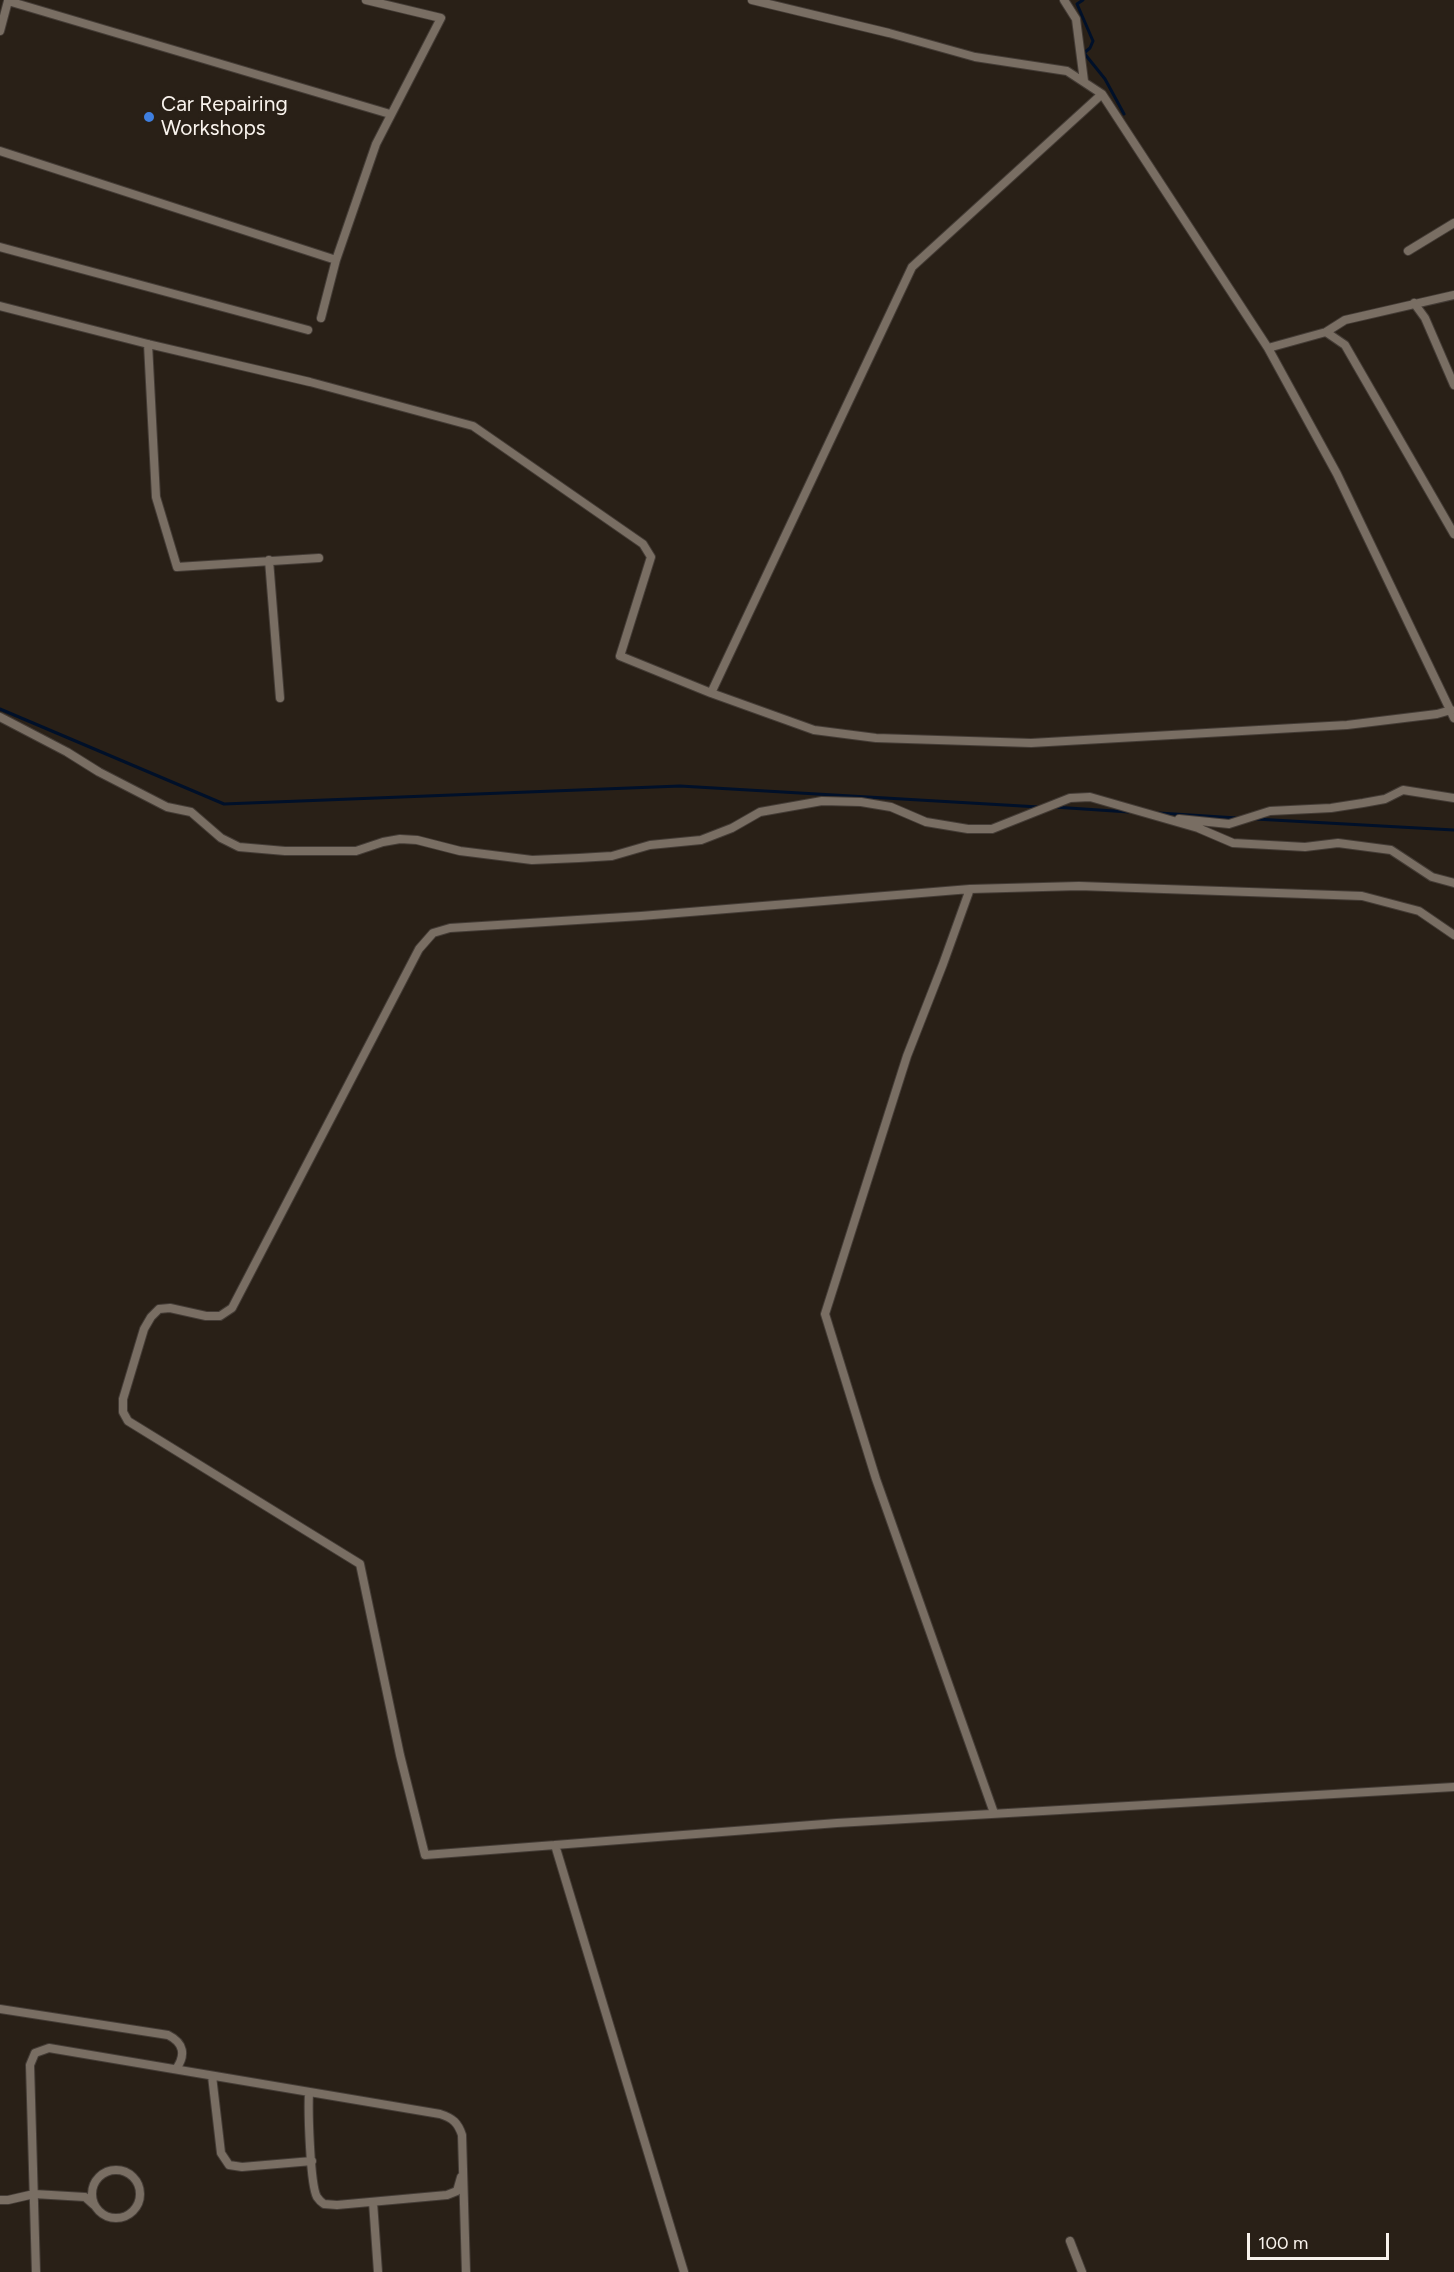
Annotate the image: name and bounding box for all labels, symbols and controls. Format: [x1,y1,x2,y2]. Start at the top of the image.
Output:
place label: Car Repairing Workshops [161,92,288,142]
marker: Car Repairing Workshops [142,110,156,124]
scale bar [1250,2221,1392,2259]
text: 100 m [1258,2232,1308,2254]

